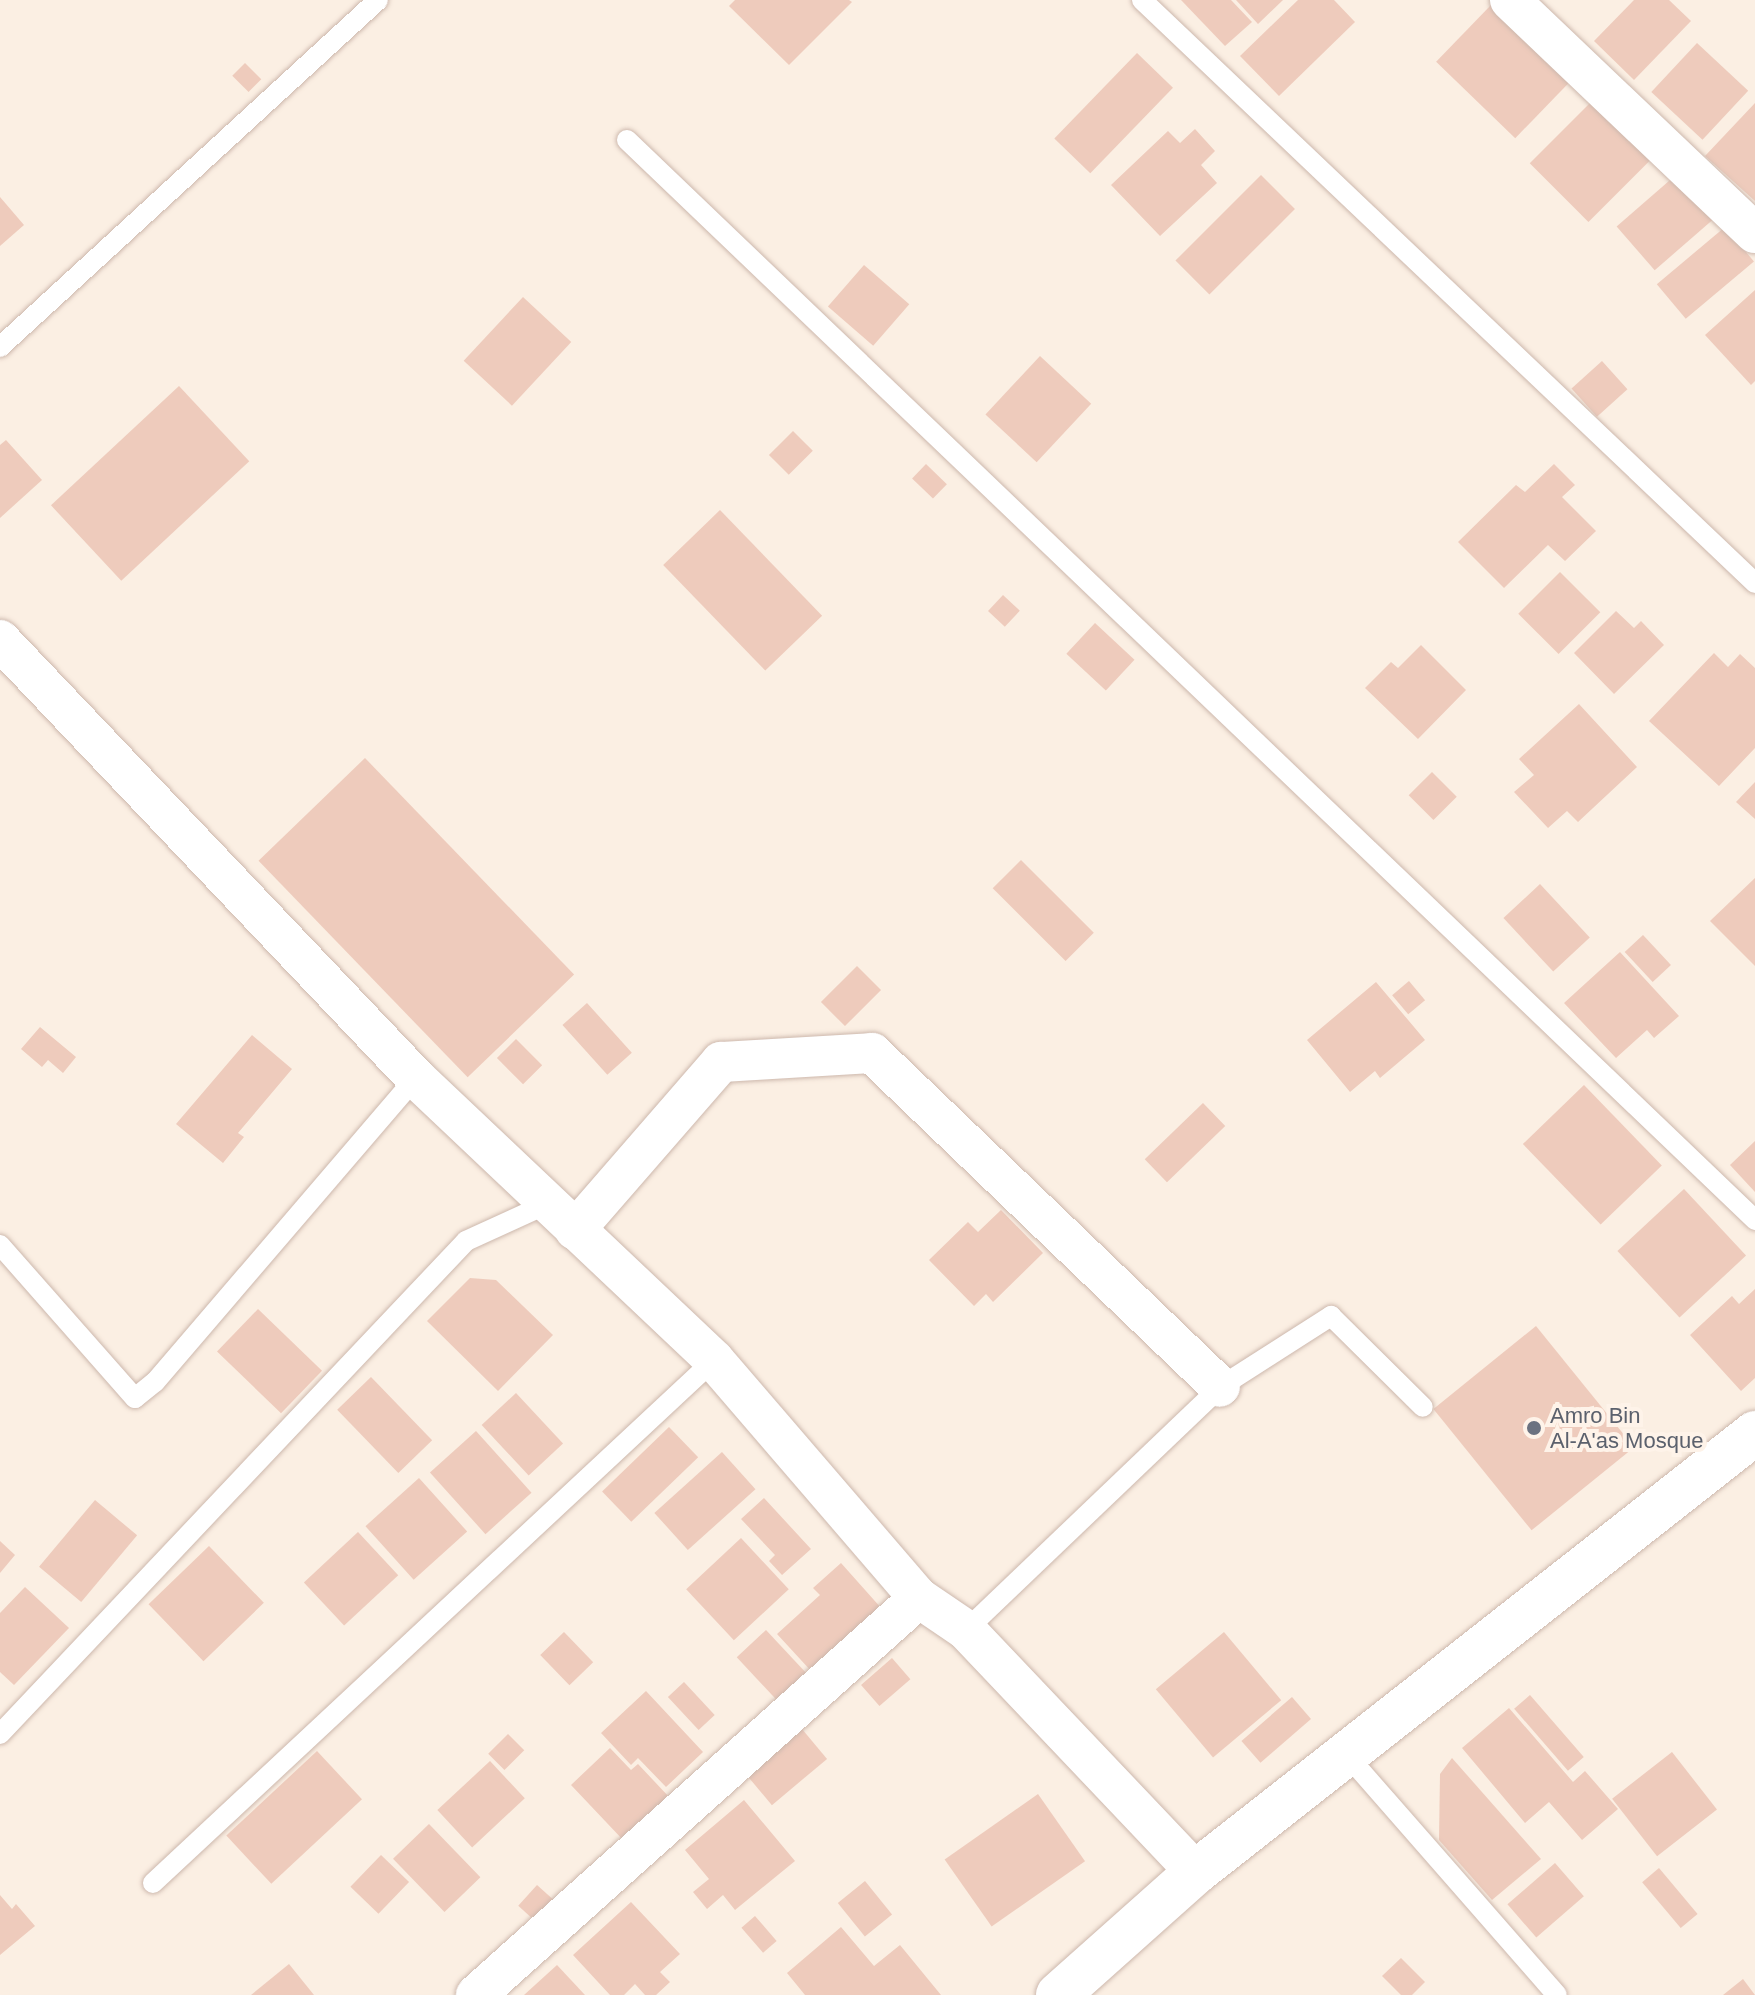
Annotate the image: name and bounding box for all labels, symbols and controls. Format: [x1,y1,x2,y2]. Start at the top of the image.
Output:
place label: Amro Bin Al-A'as Mosque [1550,1402,1703,1454]
marker: Amro Bin Al-A'as Mosque [1525,1419,1543,1437]

